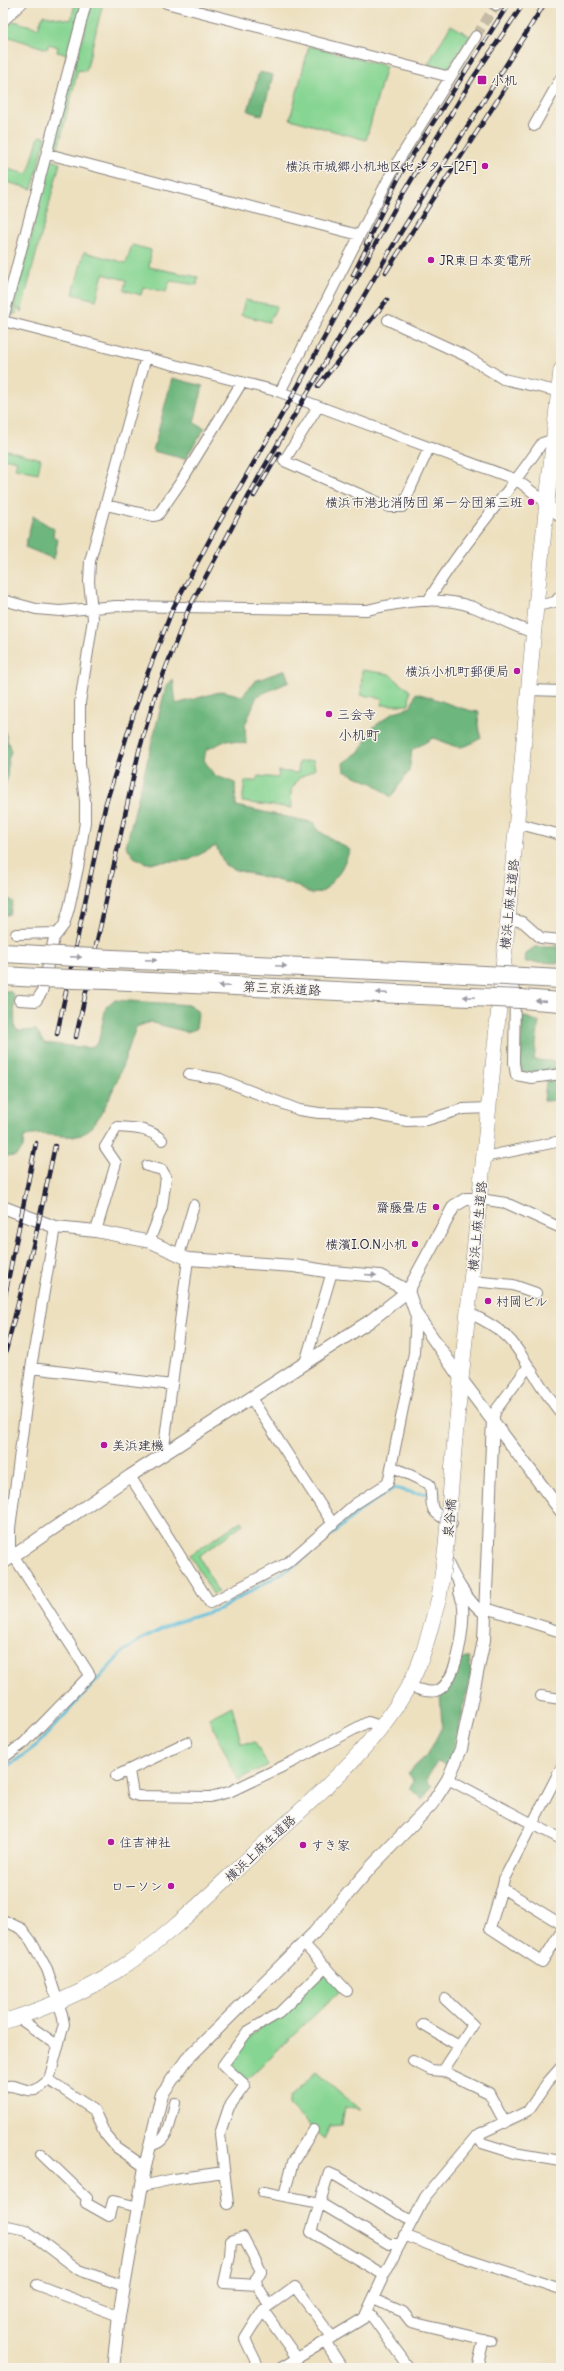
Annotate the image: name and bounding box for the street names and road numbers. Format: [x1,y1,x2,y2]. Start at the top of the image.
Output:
street label: 横浜上麻生道路 [496,858,523,950]
street label: 第三京浜道路 [243,978,321,999]
street label: 横浜上麻生道路 [464,1180,491,1272]
street label: 泉谷橋 [439,1498,460,1538]
street label: 横浜上麻生道路 [221,1811,299,1886]

